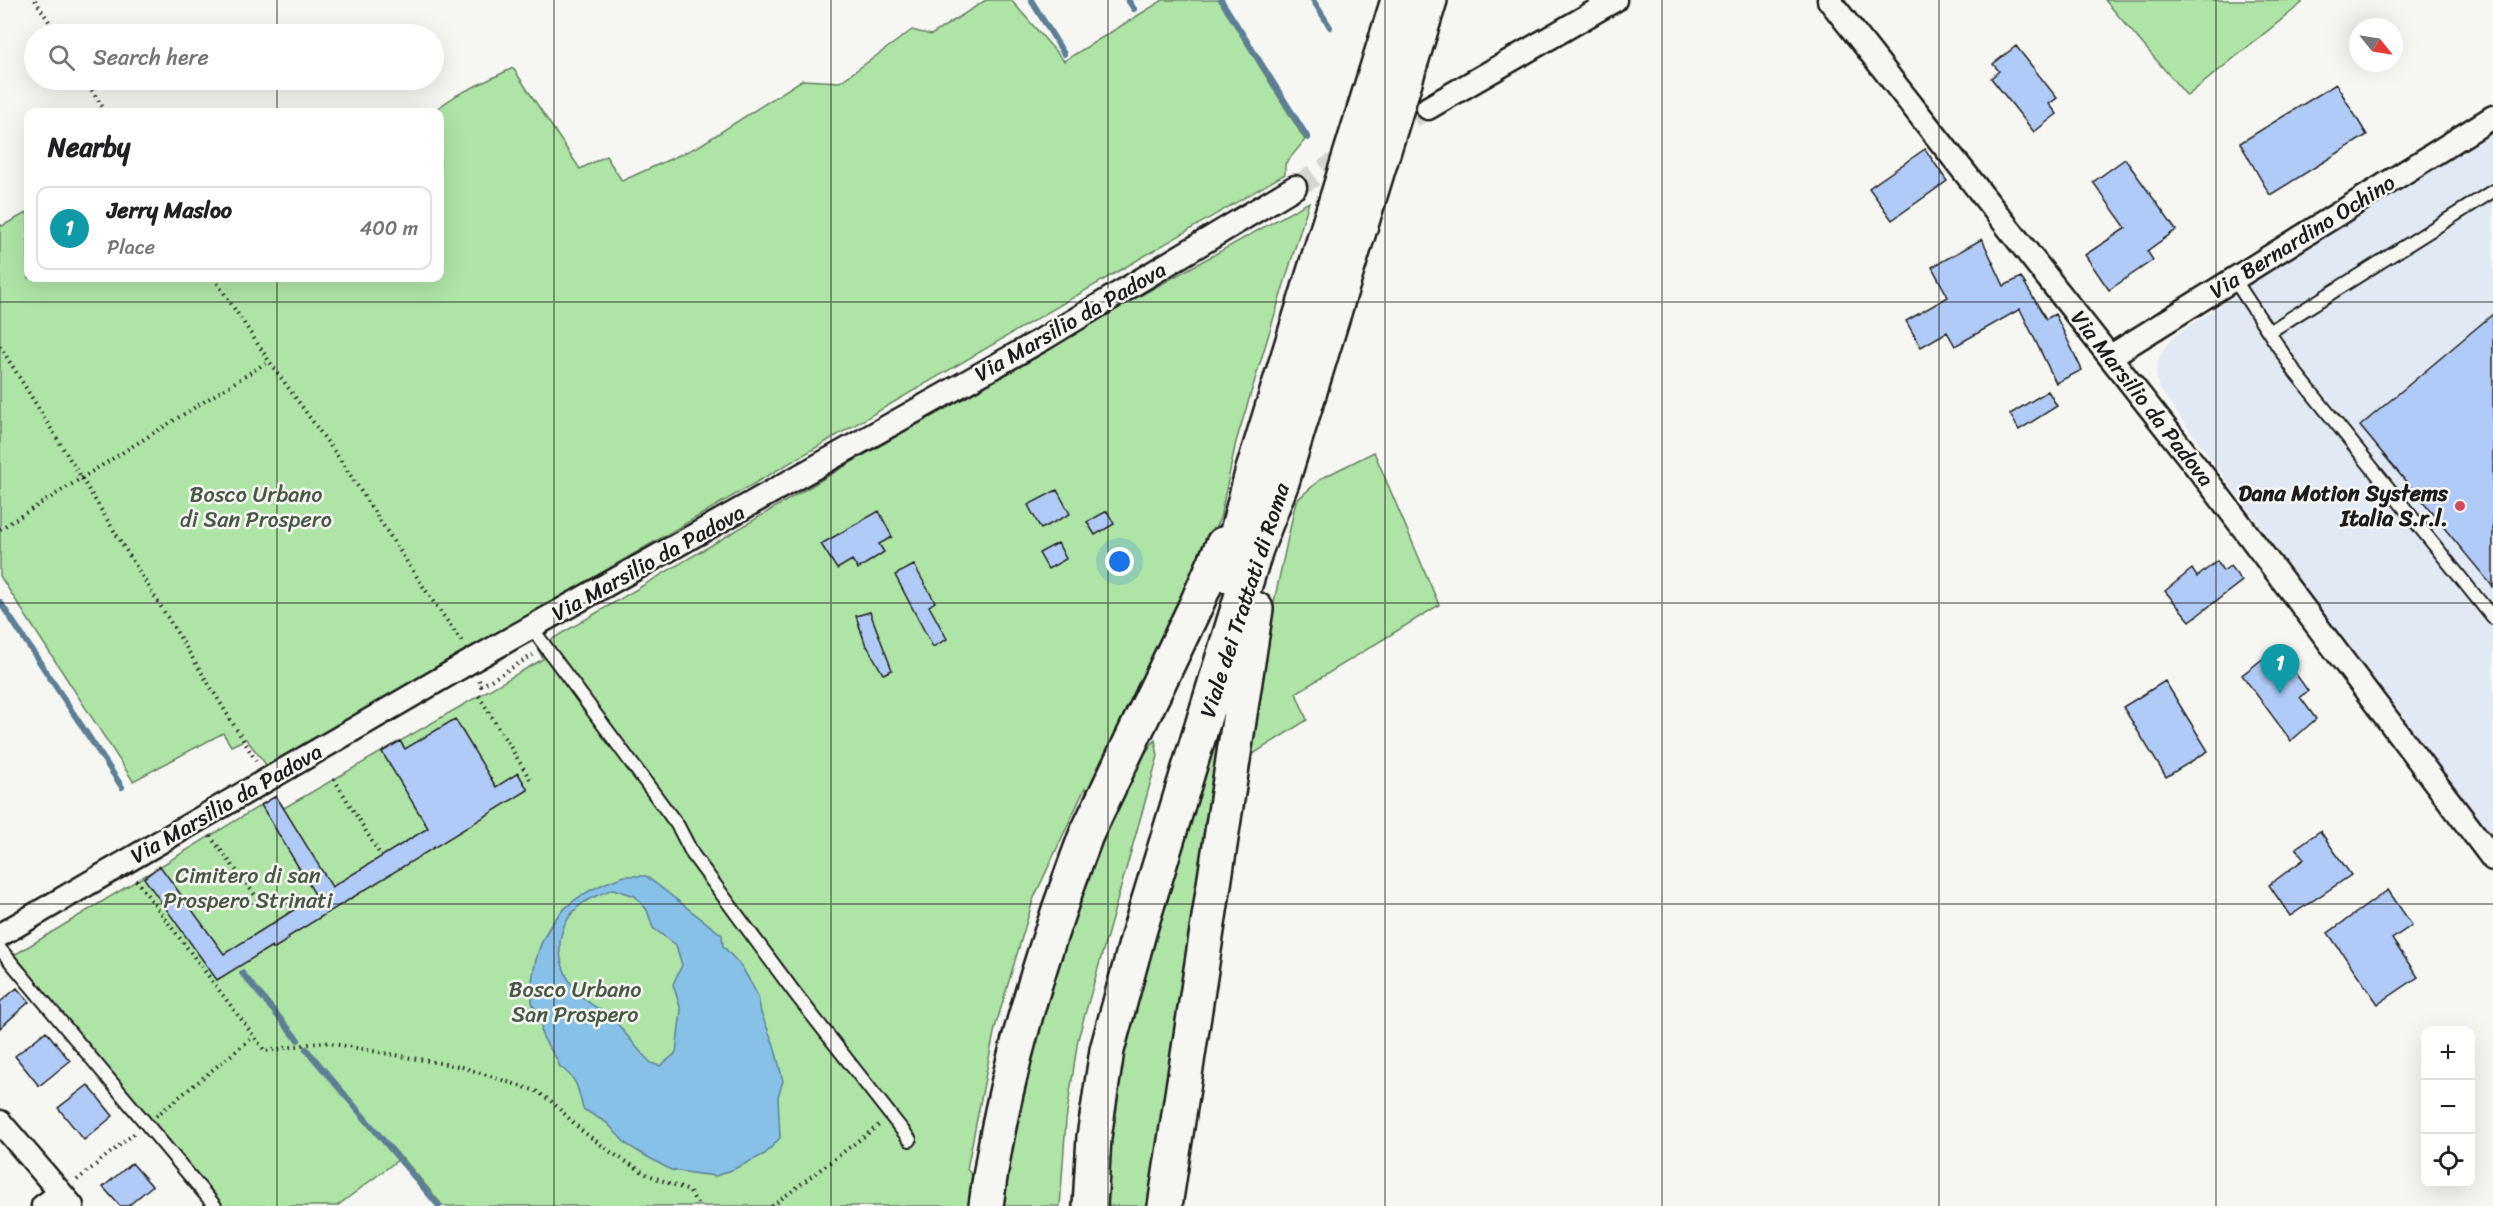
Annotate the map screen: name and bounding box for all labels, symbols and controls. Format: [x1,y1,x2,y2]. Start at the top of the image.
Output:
north arrow [2349,18,2403,72]
search box [24,24,444,90]
text: Search here [93,38,209,77]
icon: search [45,41,78,74]
text: Nearby [48,124,130,170]
street label: Via Bernardino Ochino [2201,163,2403,310]
text: Jerry Masloo [107,191,232,230]
text: 1 [65,211,74,246]
text: 400 m [360,211,418,246]
text: Place [107,230,155,265]
street label: Via Marsilio da Padova [967,250,1174,392]
street label: Via Marsilio da Padova [2061,301,2225,496]
place label: Dana Motion Systems Italia S.r.l. [2238,474,2449,538]
park label: Bosco Urbano di San Prospero [180,475,332,539]
street label: Viale dei Trattati di Roma [1188,477,1301,723]
street label: Via Marsilio da Padova [544,493,752,632]
marker: Dana Motion Systems Italia S.r.l. [2453,499,2467,513]
your location [1105,547,1134,576]
pin: 1 [2260,644,2300,694]
street label: Via Marsilio da Padova [123,732,330,874]
park label: Cimitero di san Prospero Strinati [163,856,334,920]
park label: Bosco Urbano San Prospero [509,970,641,1034]
map controls [2421,1026,2475,1188]
button: + [2421,1026,2475,1080]
button: − [2421,1080,2475,1134]
button: locate [2421,1134,2475,1188]

